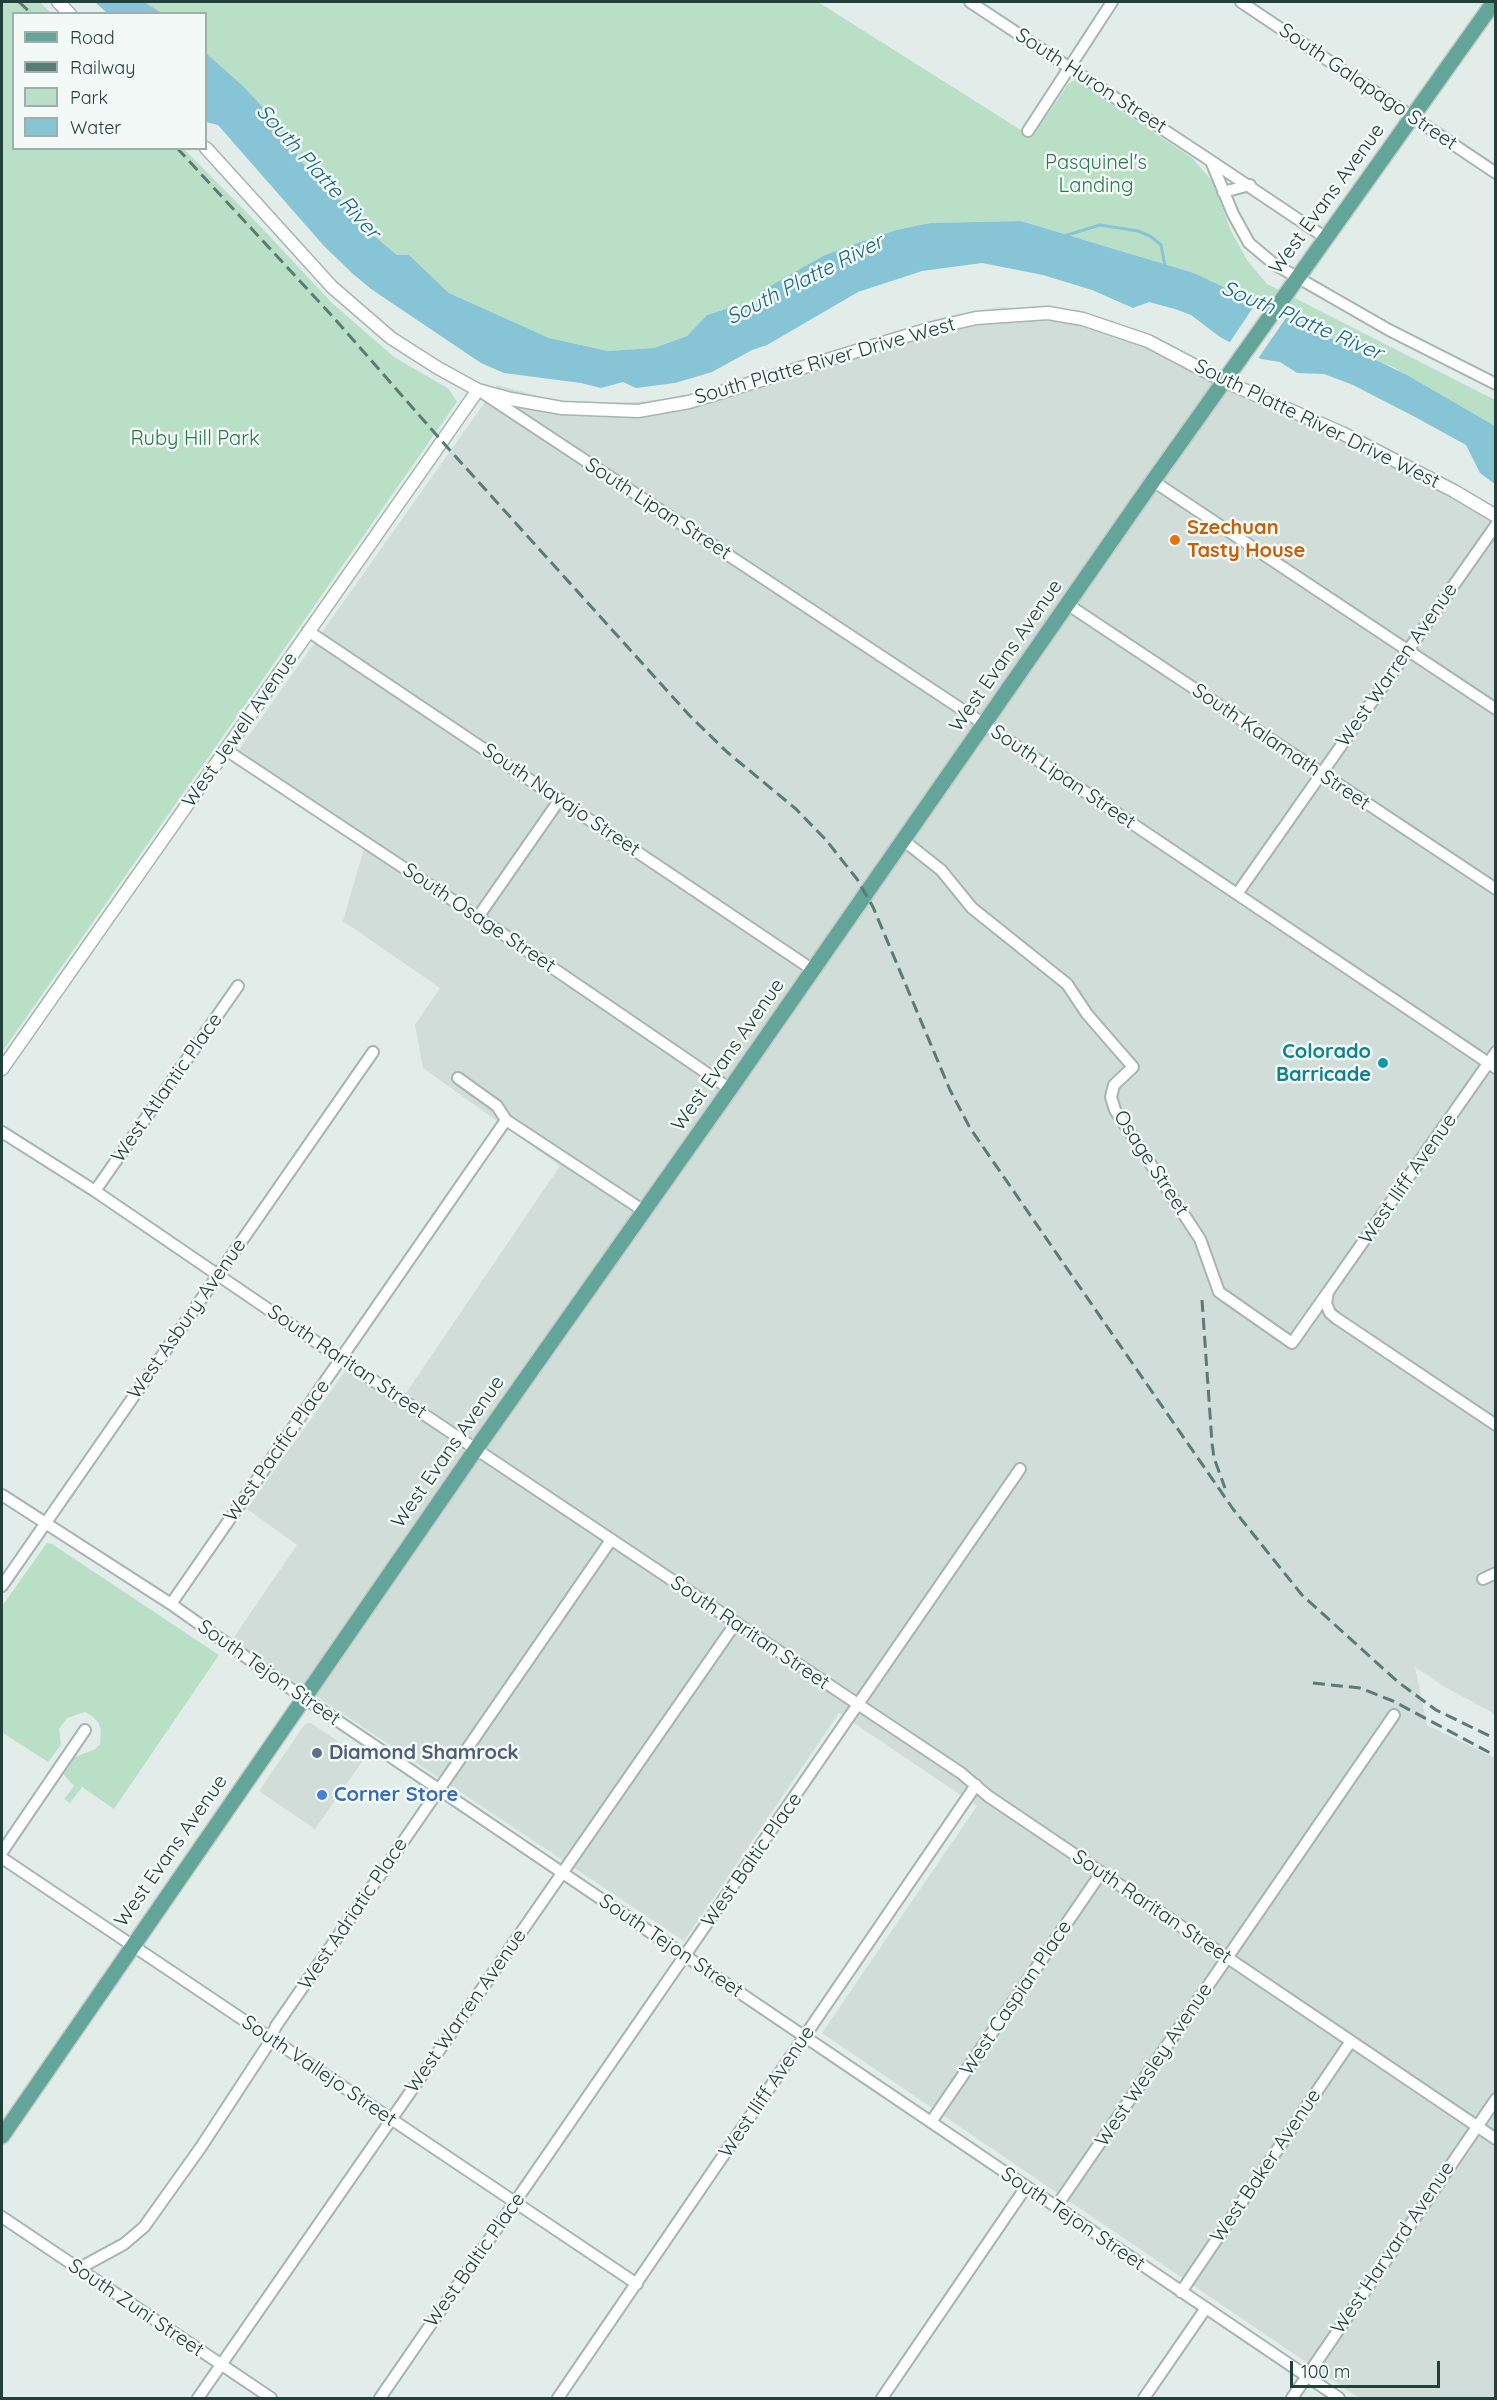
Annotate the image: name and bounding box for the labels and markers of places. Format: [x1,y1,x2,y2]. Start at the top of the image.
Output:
place label: Szechuan Tasty House [1187,516,1305,563]
marker: Szechuan Tasty House [1168,533,1182,547]
place label: Colorado Barricade [1276,1040,1371,1087]
marker: Colorado Barricade [1376,1056,1390,1070]
place label: Diamond Shamrock [329,1741,519,1765]
marker: Diamond Shamrock [310,1746,324,1760]
place label: Corner Store [334,1783,458,1807]
marker: Corner Store [315,1788,329,1802]

